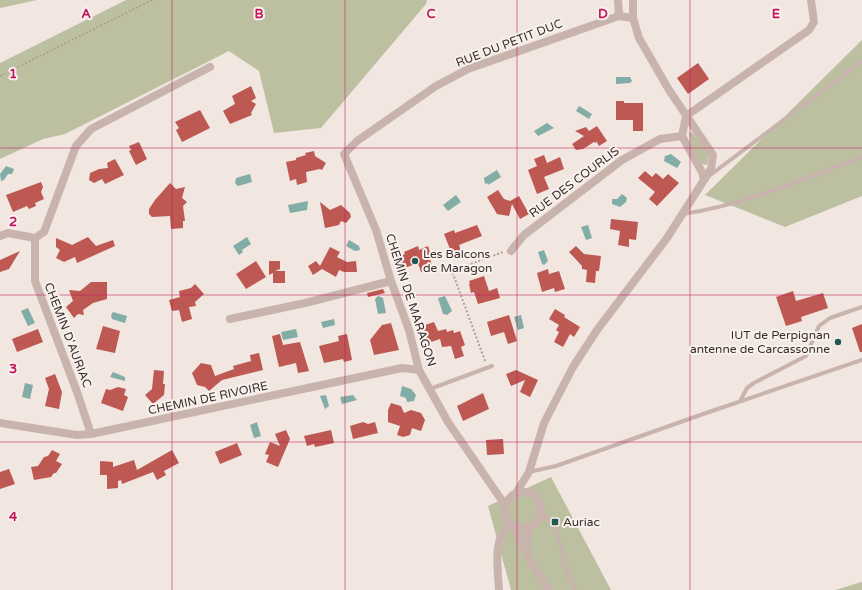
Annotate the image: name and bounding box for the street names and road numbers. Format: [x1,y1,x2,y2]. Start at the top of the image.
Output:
street label: RUE DU PETIT DUC [454,16,564,70]
street label: RUE DES COURLIS [526,144,622,220]
street label: CHEMIN DE MARAGON [383,232,439,368]
street label: CHEMIN D'AURIAC [41,280,95,390]
street label: CHEMIN DE RIVOIRE [147,378,270,418]

